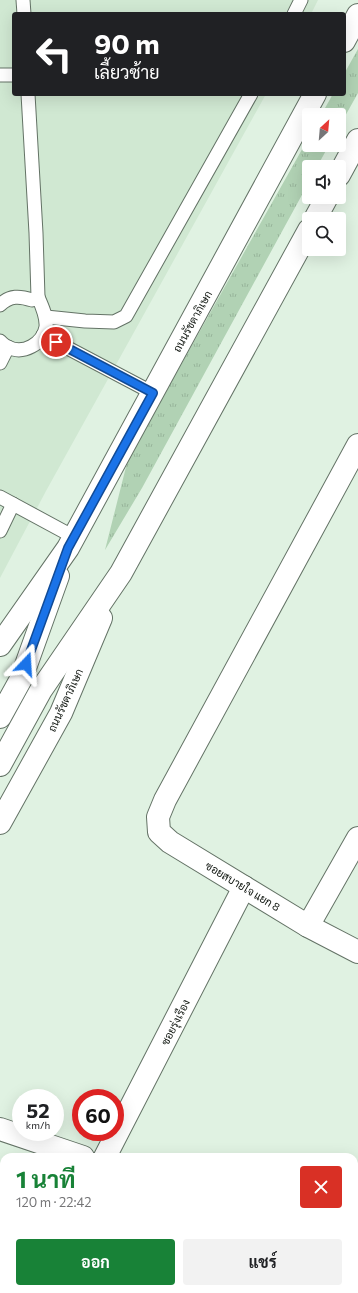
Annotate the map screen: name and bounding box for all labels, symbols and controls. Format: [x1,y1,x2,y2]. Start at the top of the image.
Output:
text: 90 m [94,26,160,60]
icon: left [28,28,80,80]
text: เลี้ยวซ้าย [94,61,160,83]
north arrow [302,108,346,152]
map controls [302,108,346,256]
button: sound [302,160,346,204]
button: search [302,212,346,256]
street label: ถนนรัชดาภิเษก [170,288,214,354]
pin [39,325,73,359]
icon: arrive [45,331,67,353]
position arrow [5,643,47,685]
street label: ถนนรัชดาภิเษก [45,666,85,734]
street label: ซอยสบายใจ แยก 8 [203,858,283,914]
street label: ซอยรุ่งเรือง [158,997,195,1049]
speed limit sign: 60 [72,1089,124,1141]
text: 52 [26,1098,50,1122]
text: km/h [26,1119,50,1131]
text: 1 นาที [16,1164,76,1193]
button: close [300,1166,342,1208]
text: 120 m · 22:42 [16,1194,91,1210]
button: ออก [16,1239,175,1285]
button: แชร์ [183,1239,342,1285]

